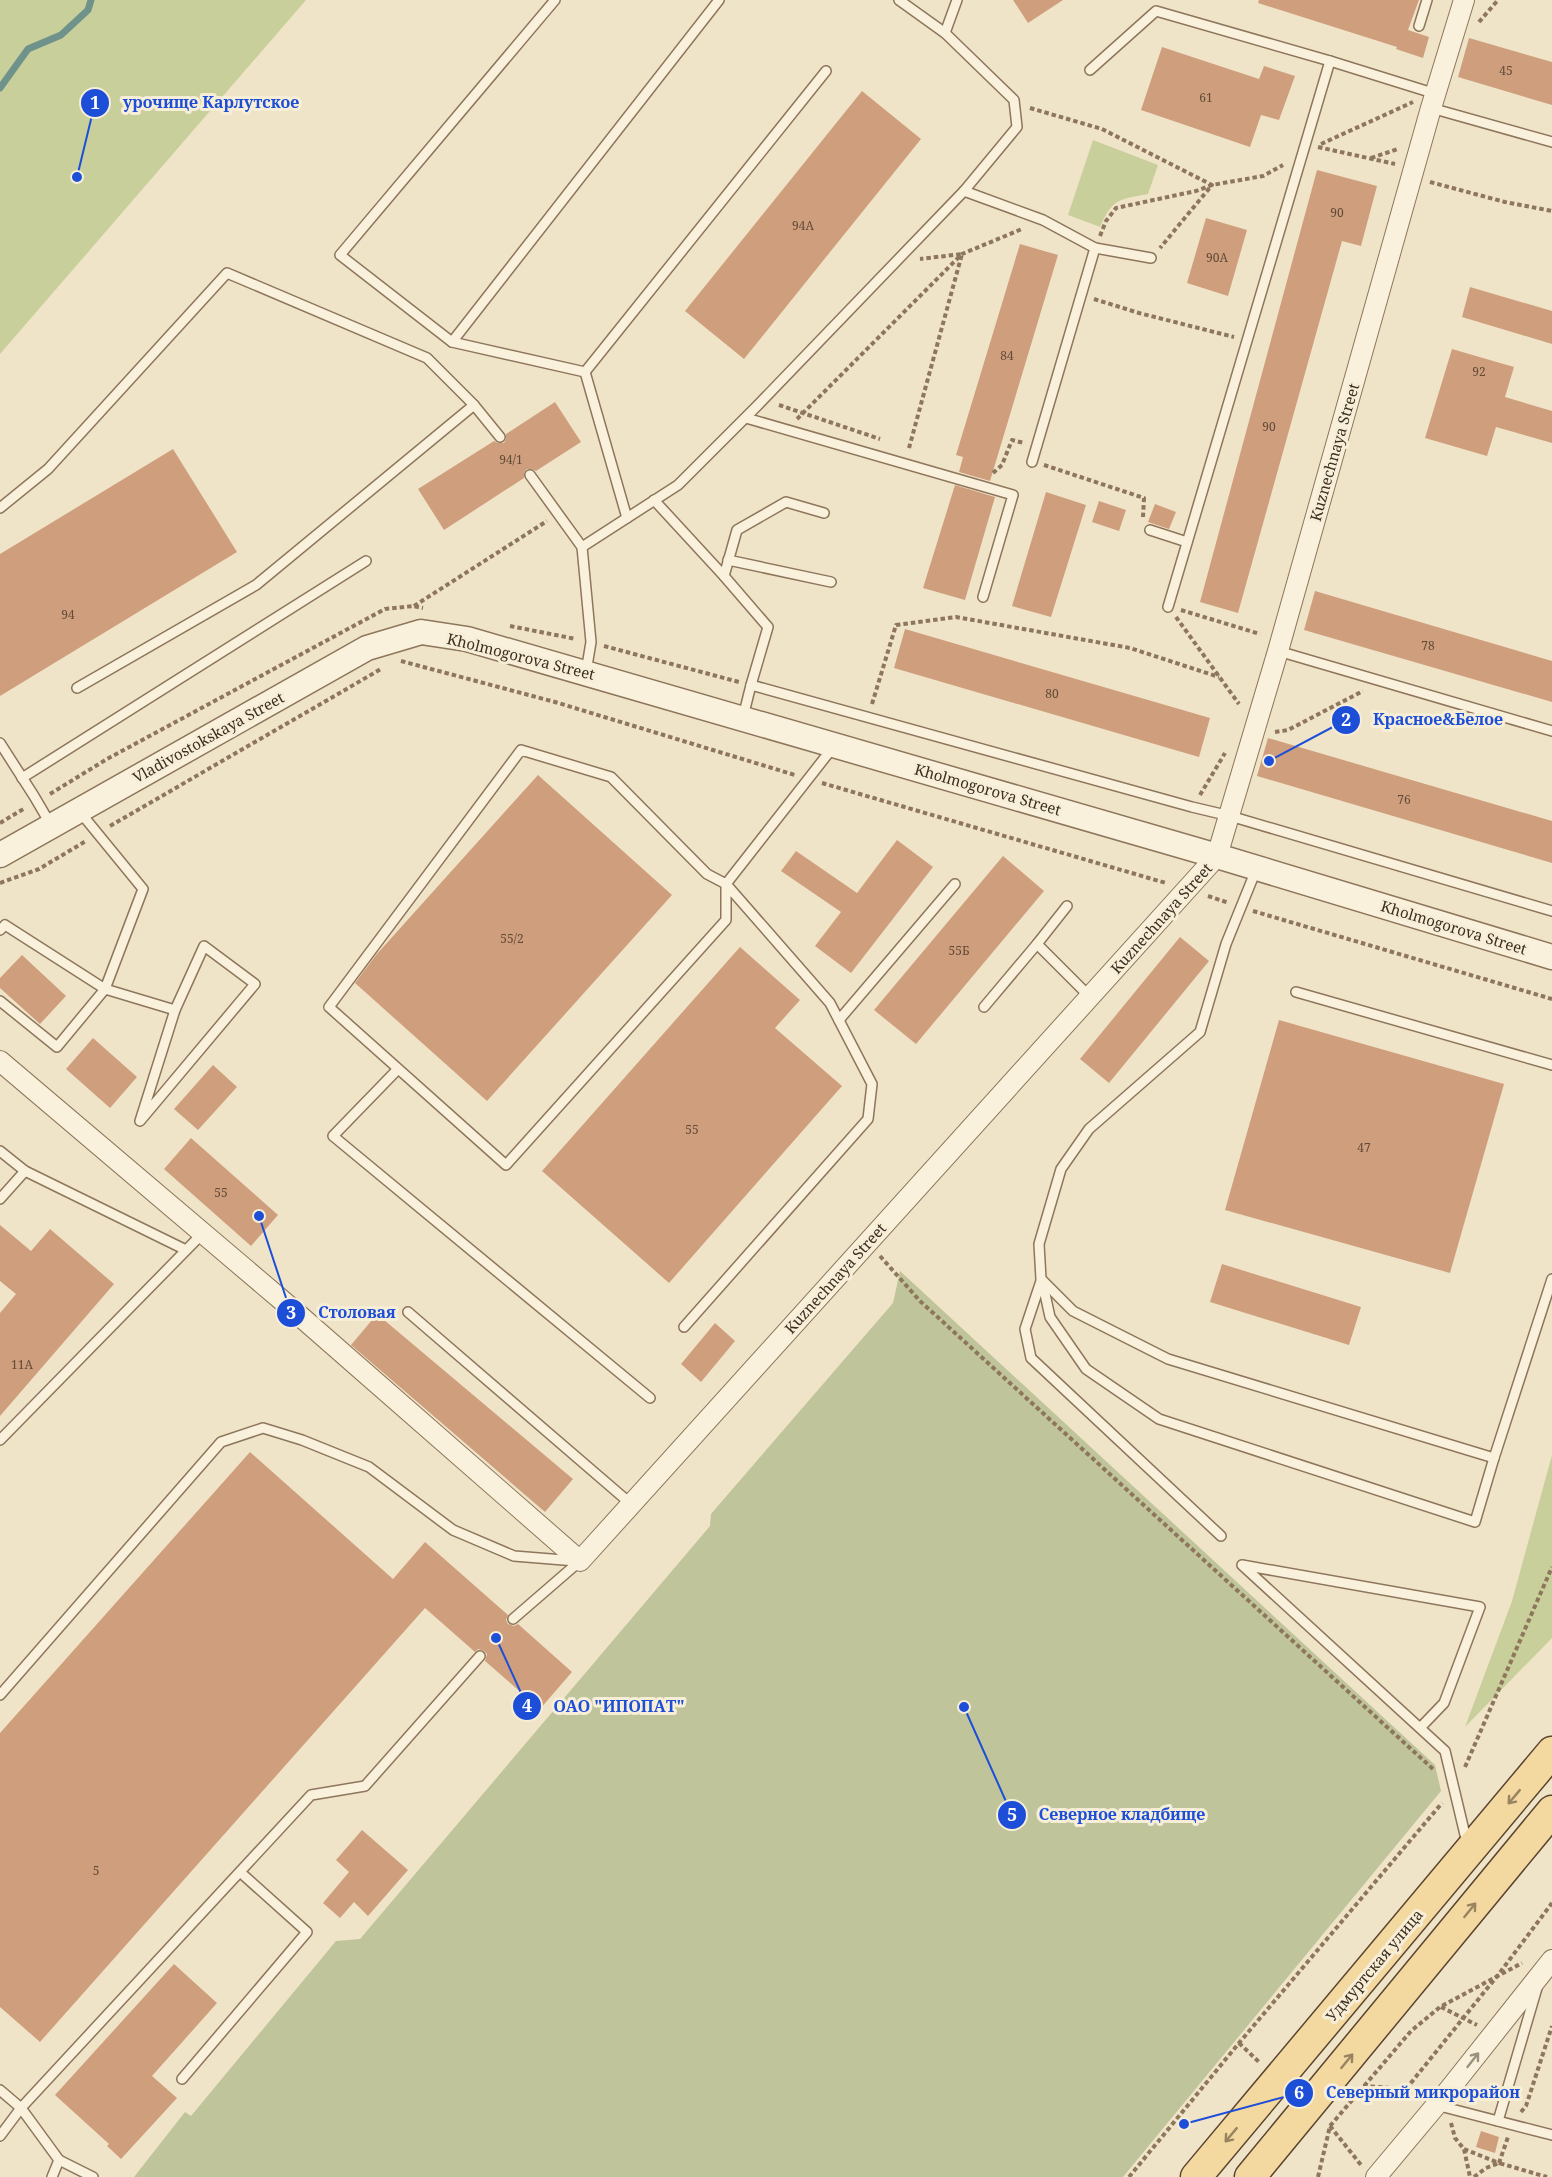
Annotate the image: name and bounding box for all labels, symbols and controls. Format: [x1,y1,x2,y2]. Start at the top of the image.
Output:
house number: 45 [1499,62,1513,79]
callout: урочище Карлутское [80,86,311,120]
house number: 61 [1199,89,1213,106]
text: 1 [90,90,100,114]
text: урочище Карлутское [123,91,299,113]
house number: 90 [1330,204,1344,221]
house number: 94А [792,217,814,234]
house number: 90А [1206,249,1228,266]
house number: 84 [1000,347,1014,364]
house number: 92 [1472,363,1486,380]
street label: Kuznechnaya Street [1305,381,1363,523]
house number: 90 [1262,418,1276,435]
house number: 94/1 [499,451,523,468]
house number: 94 [61,606,75,623]
street label: Kholmogorova Street [445,628,597,684]
house number: 78 [1421,637,1435,654]
house number: 80 [1045,685,1059,702]
street label: Vladivostokskaya Street [129,687,287,787]
callout: Красное&Белое [1331,703,1515,737]
text: 2 [1341,707,1351,731]
text: Красное&Белое [1373,708,1503,730]
street label: Kholmogorova Street [912,759,1064,819]
house number: 76 [1397,791,1411,808]
street label: Kuznechnaya Street [1106,858,1216,978]
street label: Kholmogorova Street [1379,895,1529,959]
house number: 55/2 [500,930,524,947]
house number: 55Б [949,942,969,959]
house number: 55 [685,1121,699,1138]
house number: 47 [1357,1139,1371,1156]
house number: 55 [214,1184,228,1201]
street label: Kuznechnaya Street [780,1218,890,1338]
callout: Столовая [276,1296,407,1330]
text: 3 [286,1300,296,1324]
text: Столовая [318,1301,396,1323]
house number: 11А [11,1356,33,1373]
callout: ОАО "ИПОПАТ" [512,1689,697,1723]
text: 4 [522,1693,532,1717]
text: ОАО "ИПОПАТ" [553,1695,685,1717]
one-way arrow [1508,1789,1521,1805]
callout: Северное кладбище [997,1798,1217,1832]
text: 5 [1007,1802,1017,1826]
text: Северное кладбище [1039,1803,1205,1825]
house number: 5 [93,1862,99,1879]
one-way arrow [1464,1902,1477,1918]
street label: Удмуртская улица [1321,1905,1427,2025]
one-way arrow [1466,2052,1479,2068]
one-way arrow [1340,2053,1353,2069]
callout: Северный микрорайон [1284,2076,1532,2110]
text: 6 [1294,2080,1304,2104]
text: Северный микрорайон [1326,2081,1520,2103]
one-way arrow [1225,2127,1238,2143]

